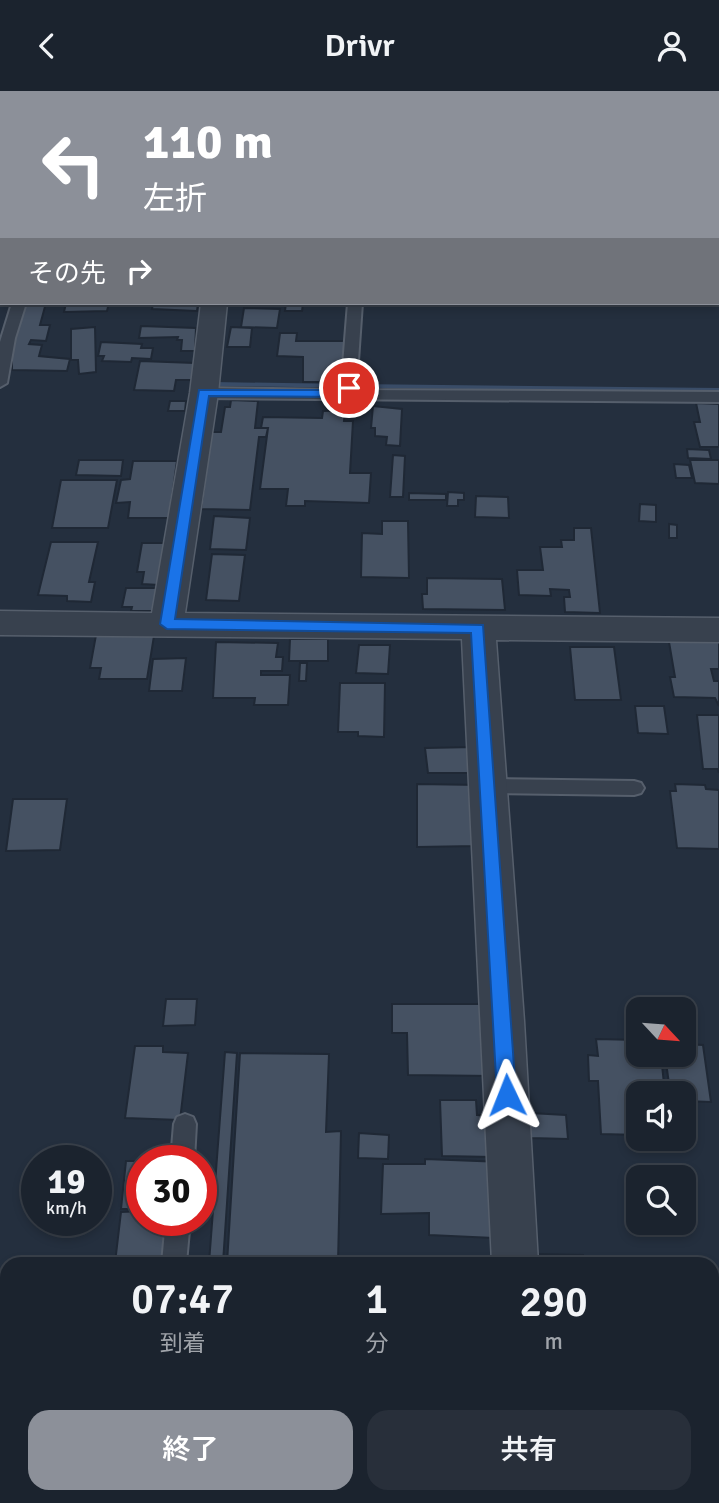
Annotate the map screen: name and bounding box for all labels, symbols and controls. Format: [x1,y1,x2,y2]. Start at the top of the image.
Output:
text: Drivr [324,26,395,65]
icon: back [28,27,66,65]
icon: person [653,27,691,65]
text: 110 m [143,112,273,172]
icon: left [28,119,119,210]
text: 左折 [143,179,207,218]
icon: right [120,252,158,290]
text: その先 [28,258,106,290]
pin [319,358,379,418]
icon: arrive [330,369,368,407]
north arrow [626,997,696,1067]
map controls [626,997,696,1235]
position arrow [470,1058,544,1132]
button: sound [626,1081,696,1151]
speed limit sign: 30 [126,1145,217,1236]
text: 19 [48,1160,85,1203]
button: search [626,1165,696,1235]
text: km/h [46,1197,87,1219]
text: 07:47 [131,1274,234,1325]
text: 1 [365,1274,388,1325]
text: 290 [520,1277,588,1328]
text: m [544,1327,563,1356]
text: 到着 [160,1329,206,1358]
text: 分 [365,1329,388,1358]
button: 終了 [28,1410,353,1490]
button: 共有 [367,1410,691,1490]

